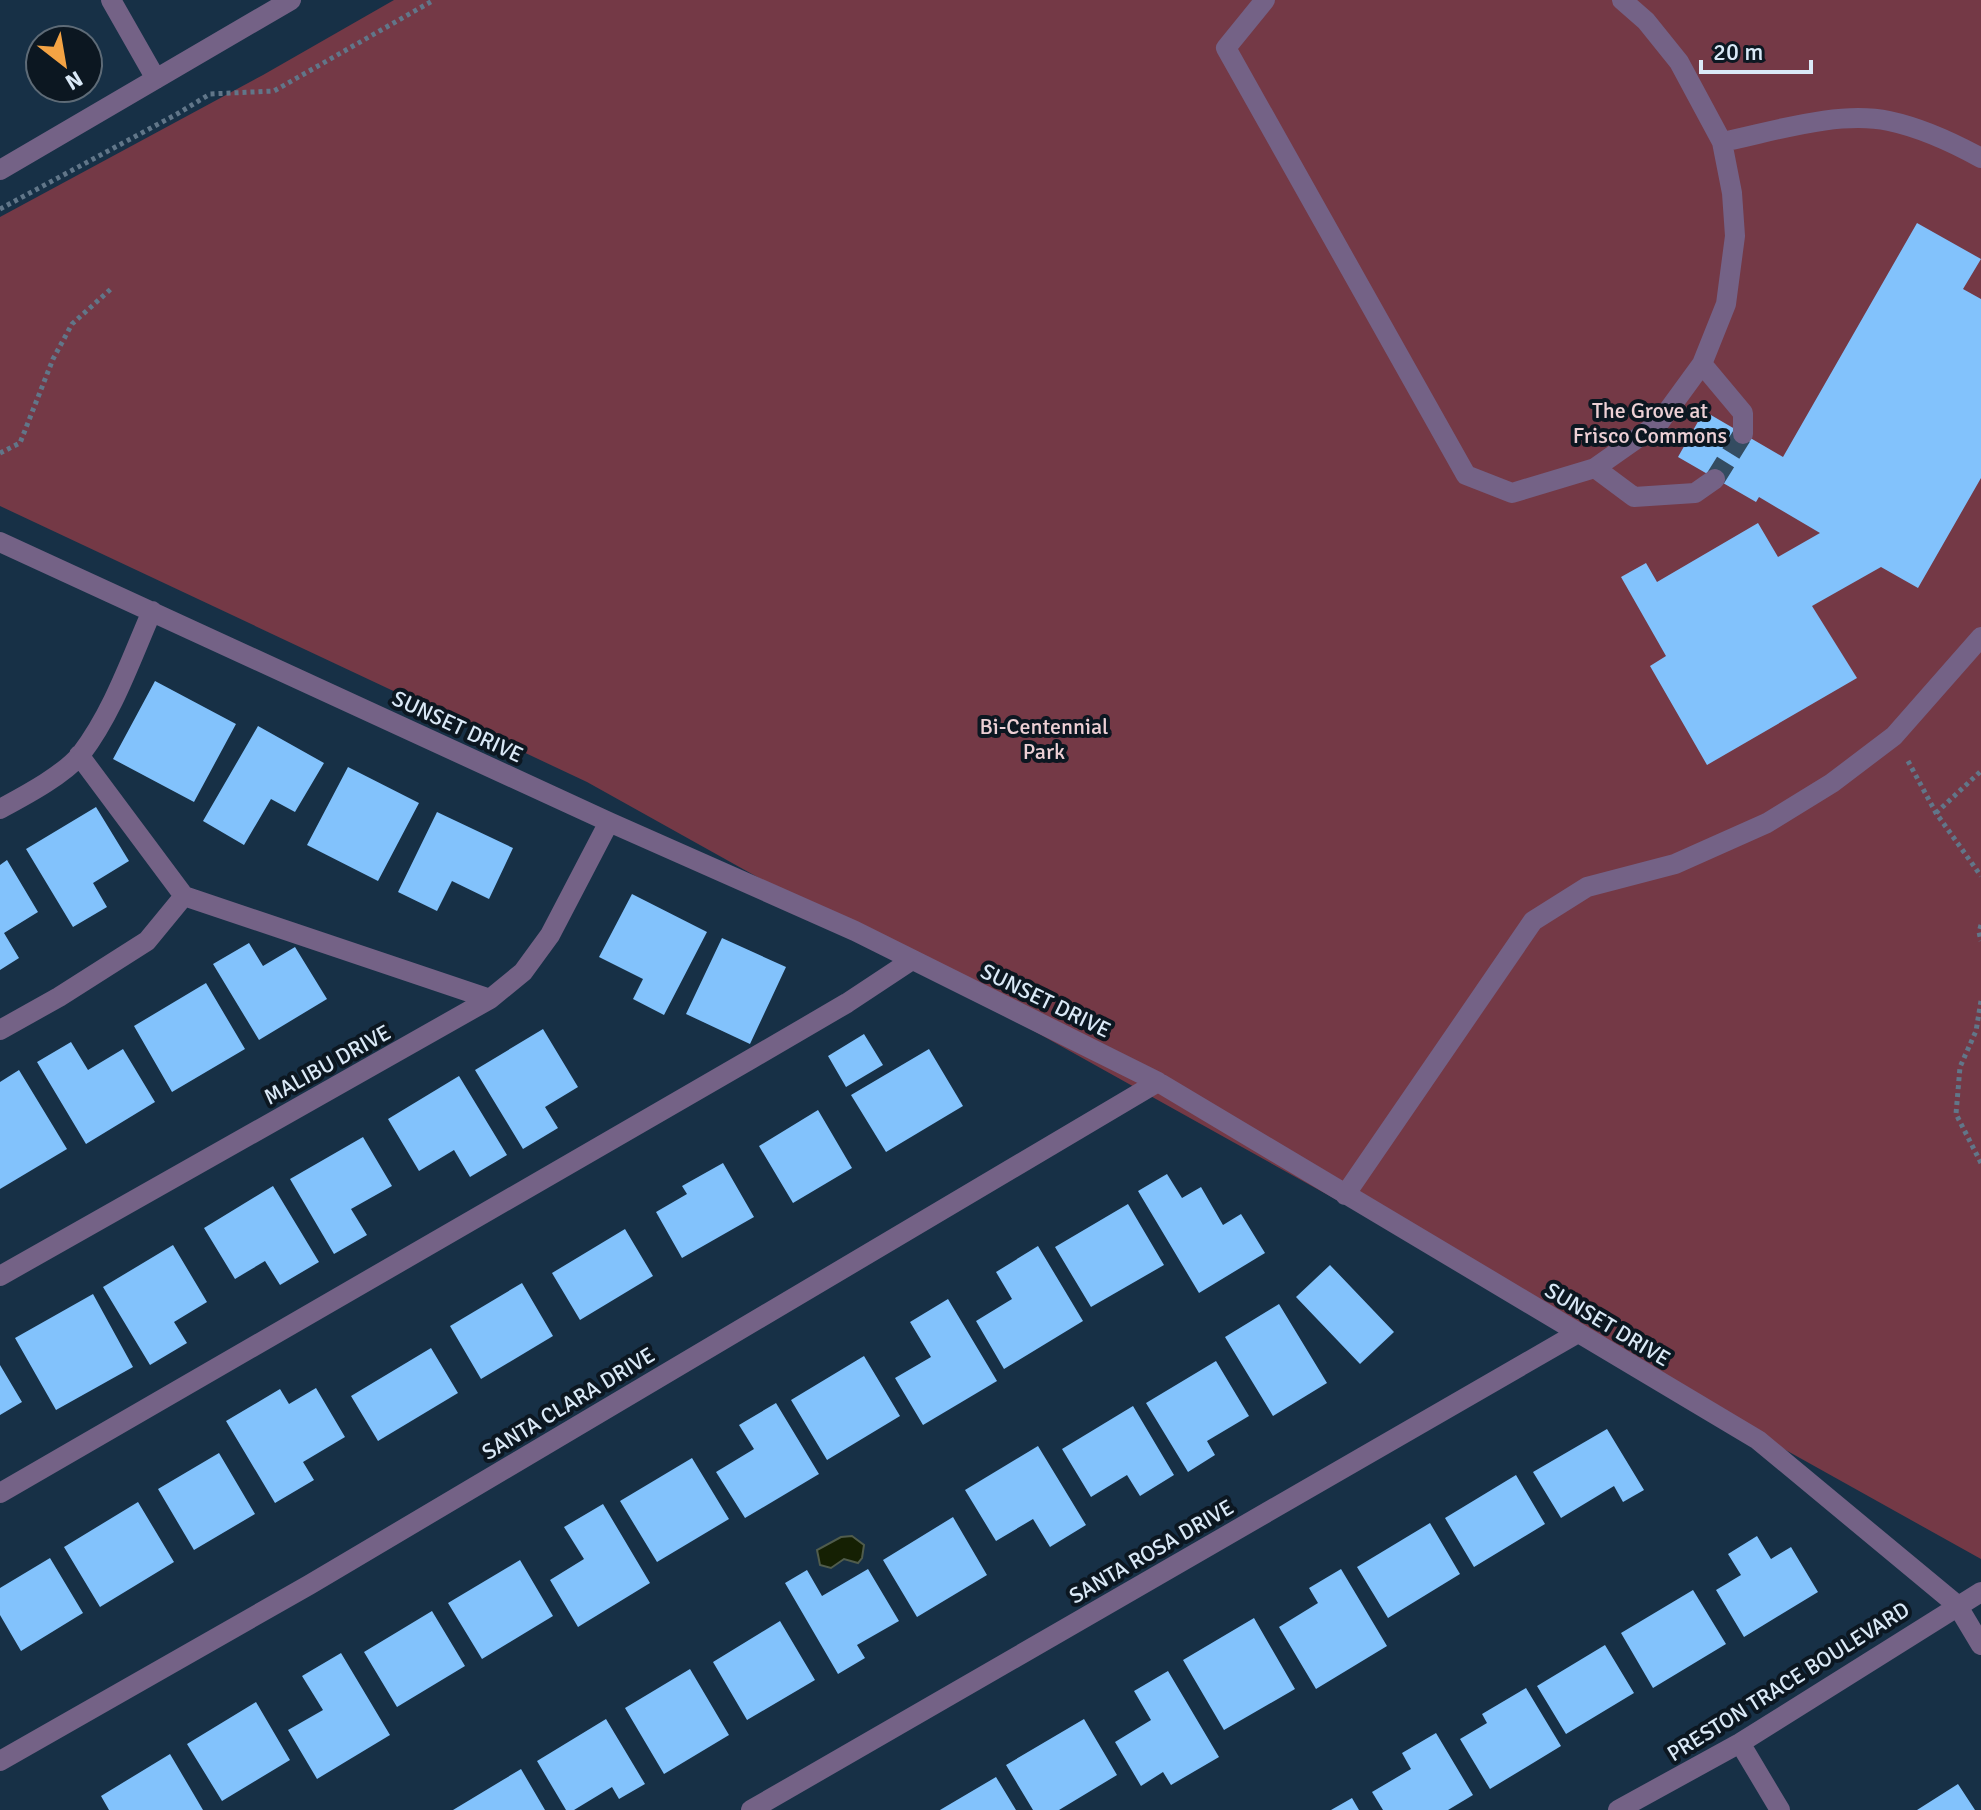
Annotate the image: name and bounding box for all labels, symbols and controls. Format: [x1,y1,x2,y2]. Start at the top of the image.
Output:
north arrow [24,24,104,104]
scale bar [1701,24,1811,74]
text: 20 m [1713,37,1763,67]
text: N [61,65,88,96]
park label: The Grove at Frisco Commons [1573,397,1727,449]
street label: SUNSET DRIVE [388,684,528,769]
park label: Bi-Centennial Park [979,713,1109,765]
street label: SUNSET DRIVE [976,957,1115,1044]
street label: MALIBU DRIVE [259,1018,395,1110]
street label: SUNSET DRIVE [1540,1276,1675,1372]
street label: SANTA CLARA DRIVE [477,1341,660,1466]
street label: SANTA ROSA DRIVE [1064,1493,1238,1609]
street label: PRESTON TRACE BOULEVARD [1662,1596,1914,1767]

